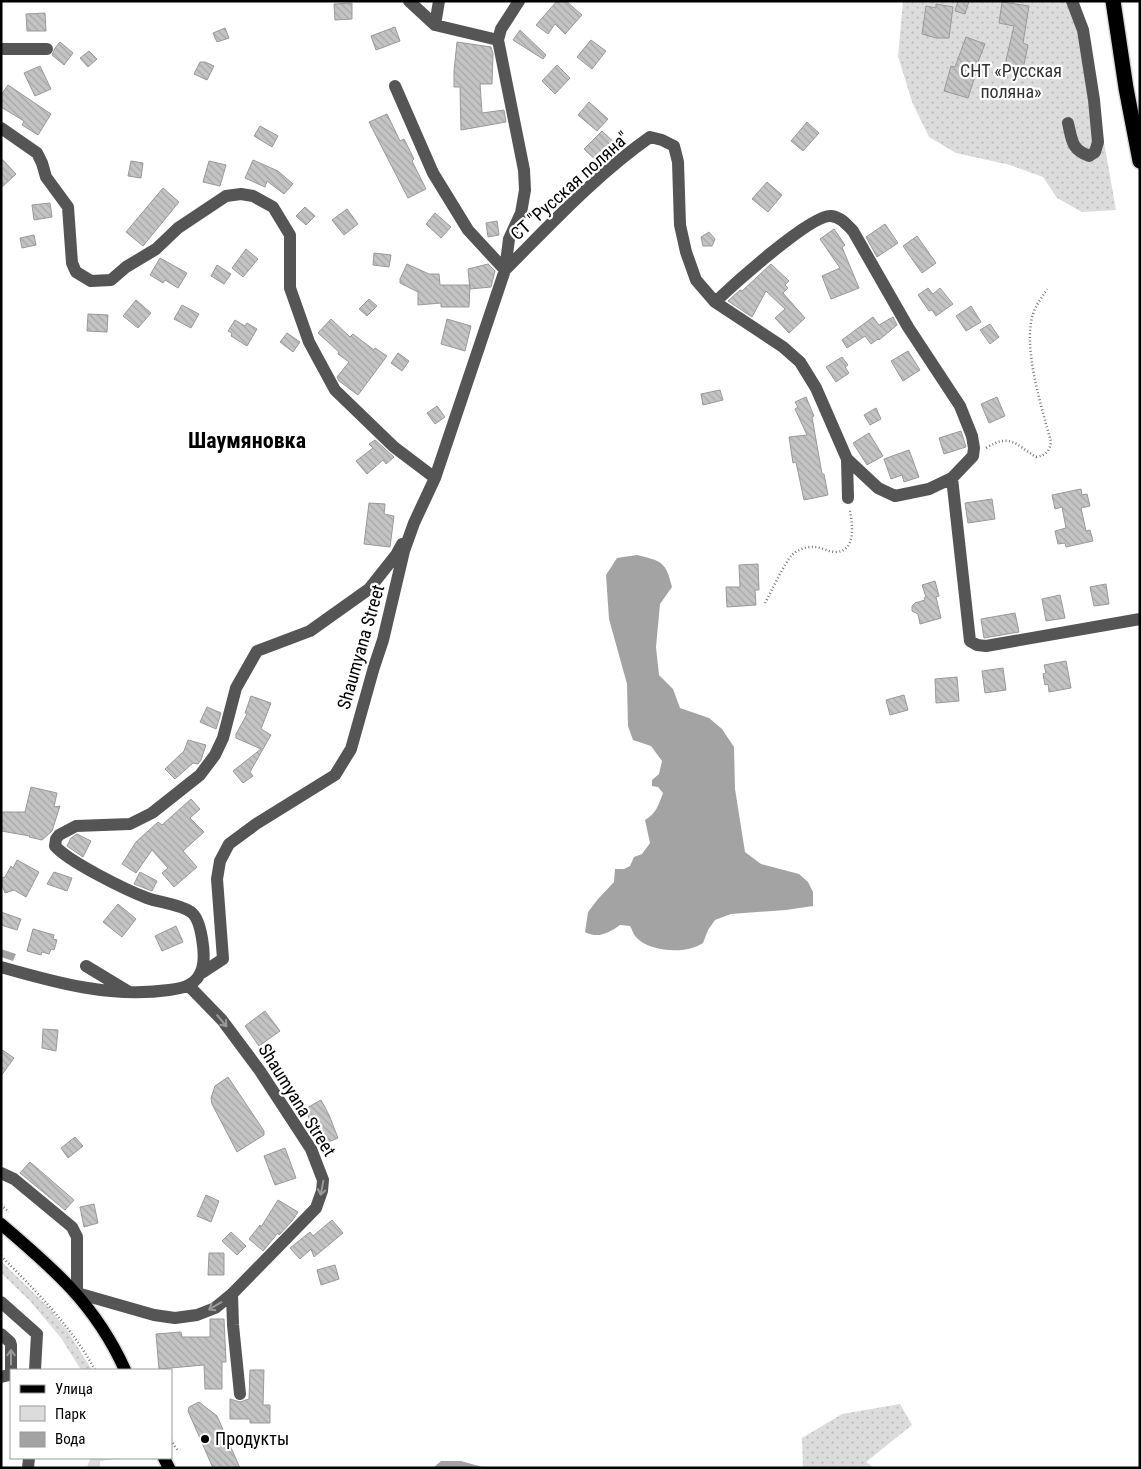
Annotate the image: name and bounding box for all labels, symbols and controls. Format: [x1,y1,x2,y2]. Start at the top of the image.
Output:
park label: СНТ «Русская поляна» [960,60,1062,102]
street label: СТ "Русская поляна" [506,127,633,244]
district label: Шаумяновка [188,428,306,453]
street label: Shaumyana Street [333,582,388,712]
one-way arrow [217,1015,228,1028]
street label: Shaumyana Street [254,1040,340,1160]
one-way arrow [316,1180,326,1196]
one-way arrow [208,1302,222,1312]
one-way arrow [6,1349,16,1365]
legend [10,1369,172,1459]
text: Улица [55,1380,93,1398]
text: Парк [55,1405,86,1423]
place label: Продукты [215,1428,289,1449]
text: Вода [55,1430,85,1448]
marker: Продукты [199,1433,211,1445]

